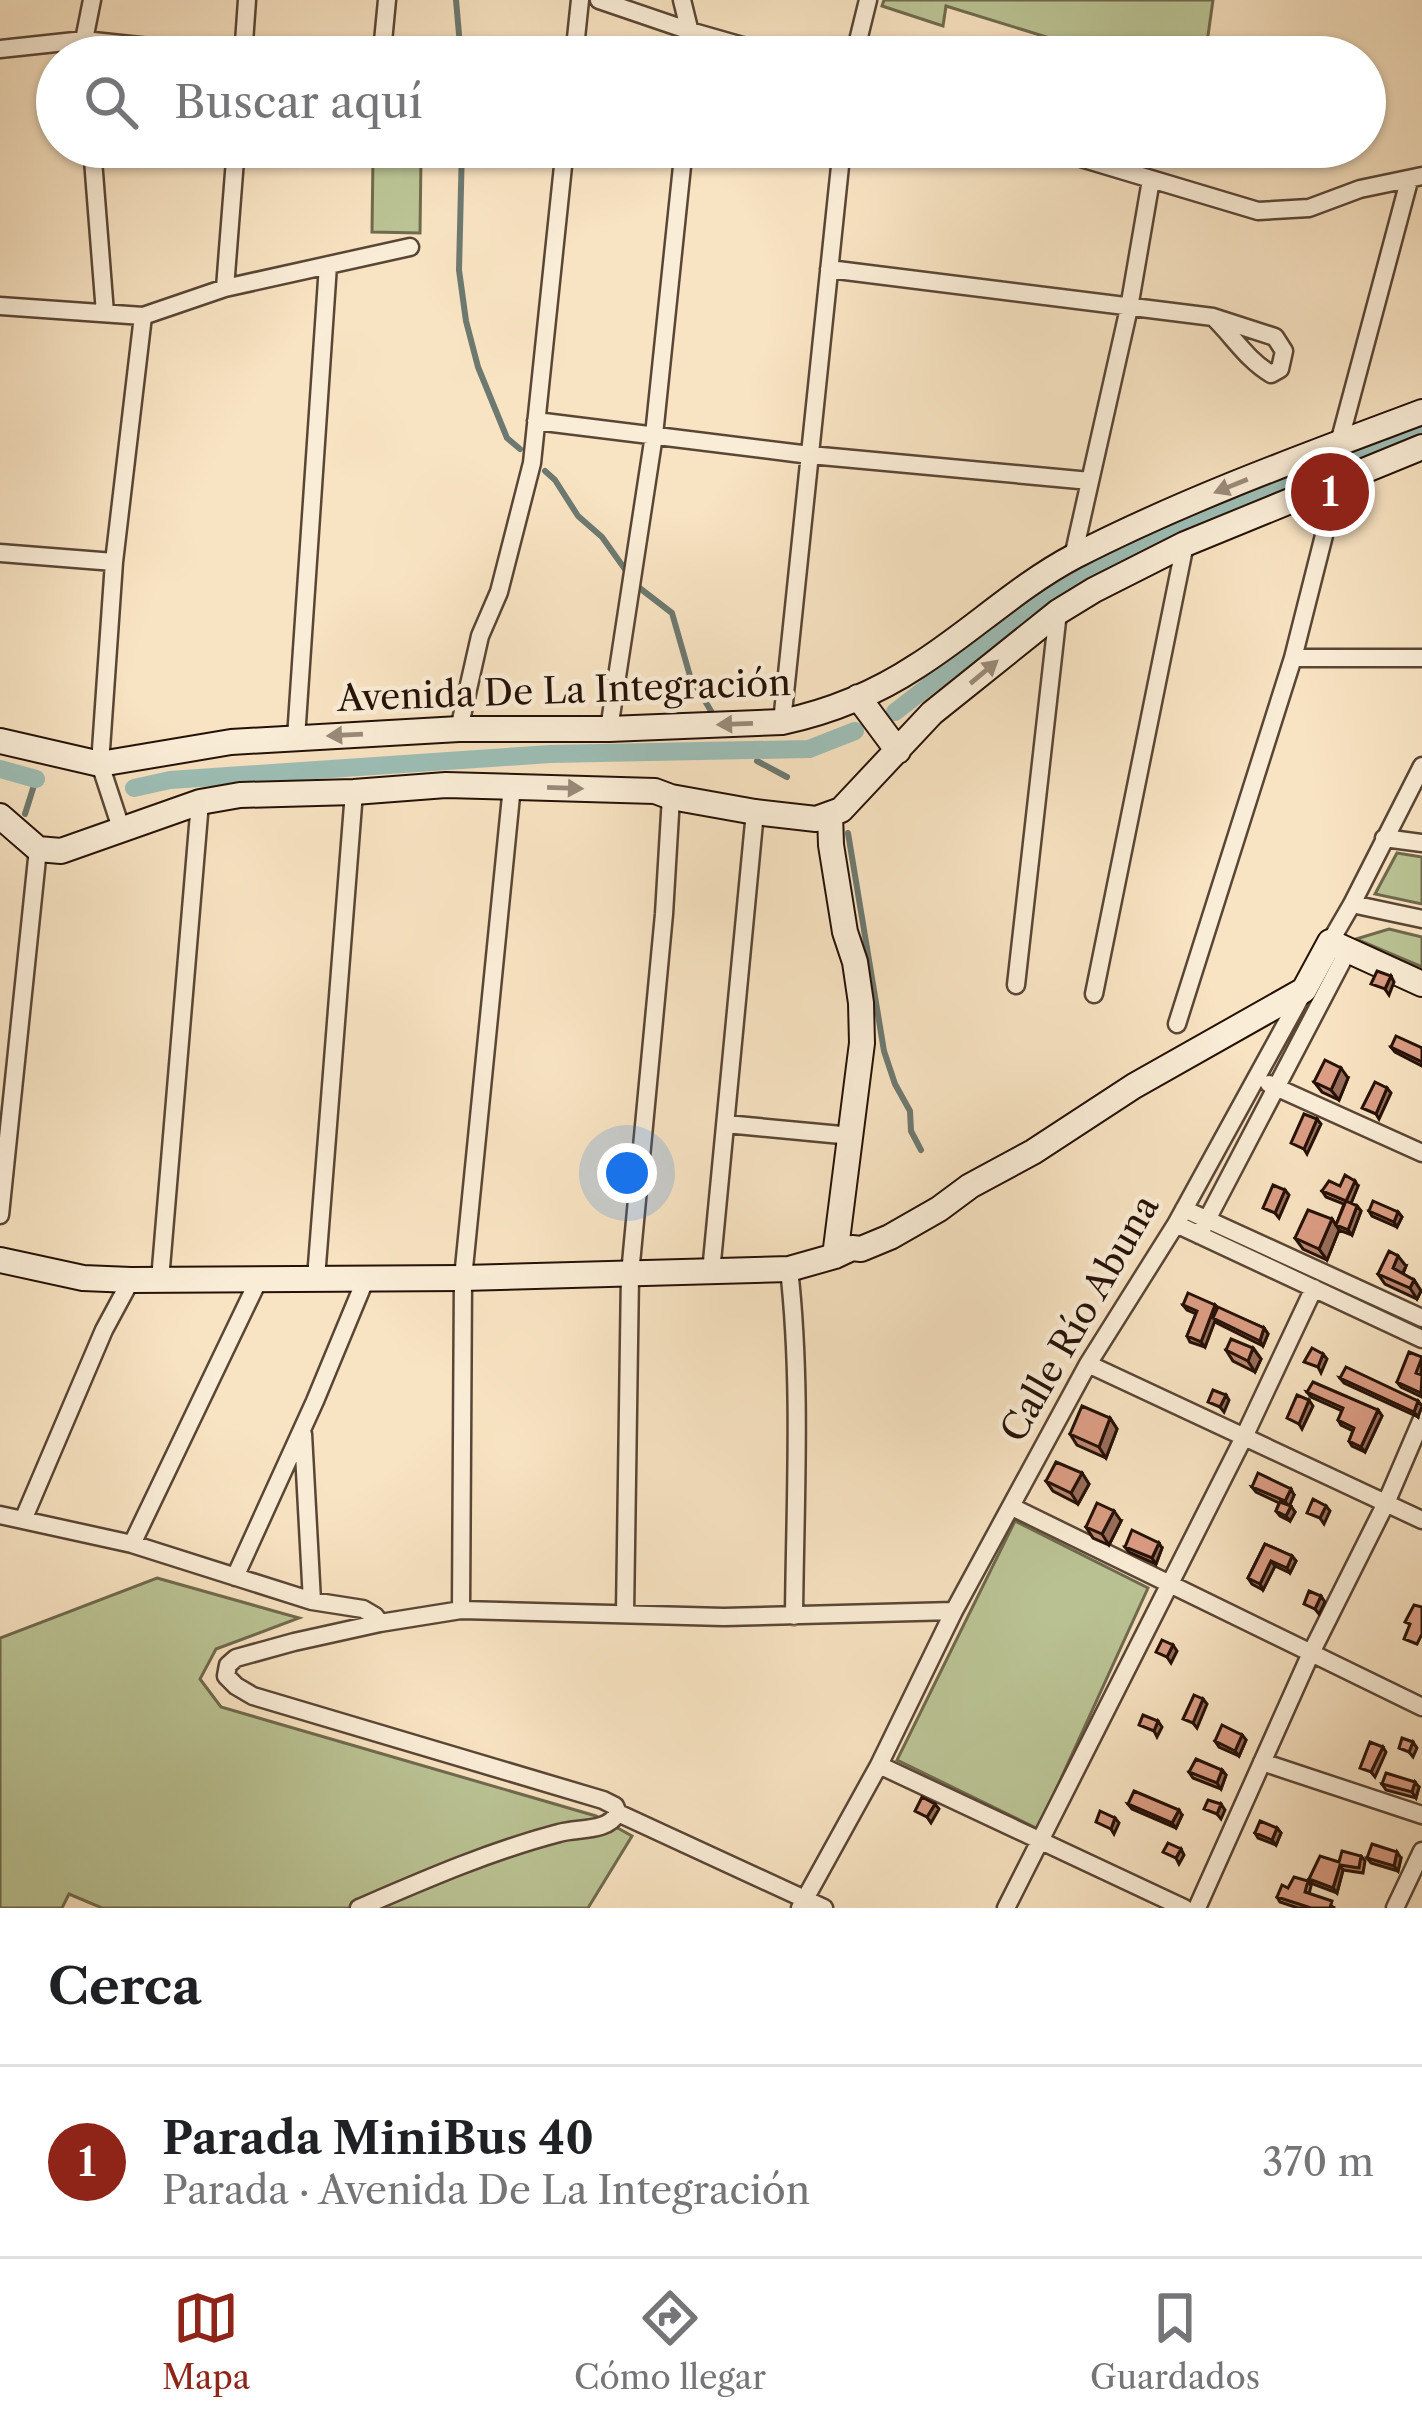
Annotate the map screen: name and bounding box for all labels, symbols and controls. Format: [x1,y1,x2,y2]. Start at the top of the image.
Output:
search box [36,36,1386,168]
icon: search [78,69,144,135]
text: Buscar aquí [174,74,423,130]
pin: 1 [1291,447,1369,537]
one-way arrow [1212,478,1248,497]
street label: Avenida De La Integración [335,660,792,720]
one-way arrow [969,660,999,686]
one-way arrow [715,715,753,734]
one-way arrow [325,726,363,745]
one-way arrow [547,779,585,798]
your location [597,1143,657,1203]
street label: Calle Río Abuna [991,1187,1167,1449]
text: Cerca [48,1955,202,2017]
text: Parada MiniBus 40 [162,2110,594,2166]
text: 1 [78,2138,96,2186]
text: 370 m [1262,2138,1374,2186]
text: Parada · Avenida De La Integración [162,2166,810,2214]
tab: Mapa [162,2285,250,2398]
tab: Cómo llegar [574,2285,766,2398]
tab: Guardados [1090,2285,1260,2398]

